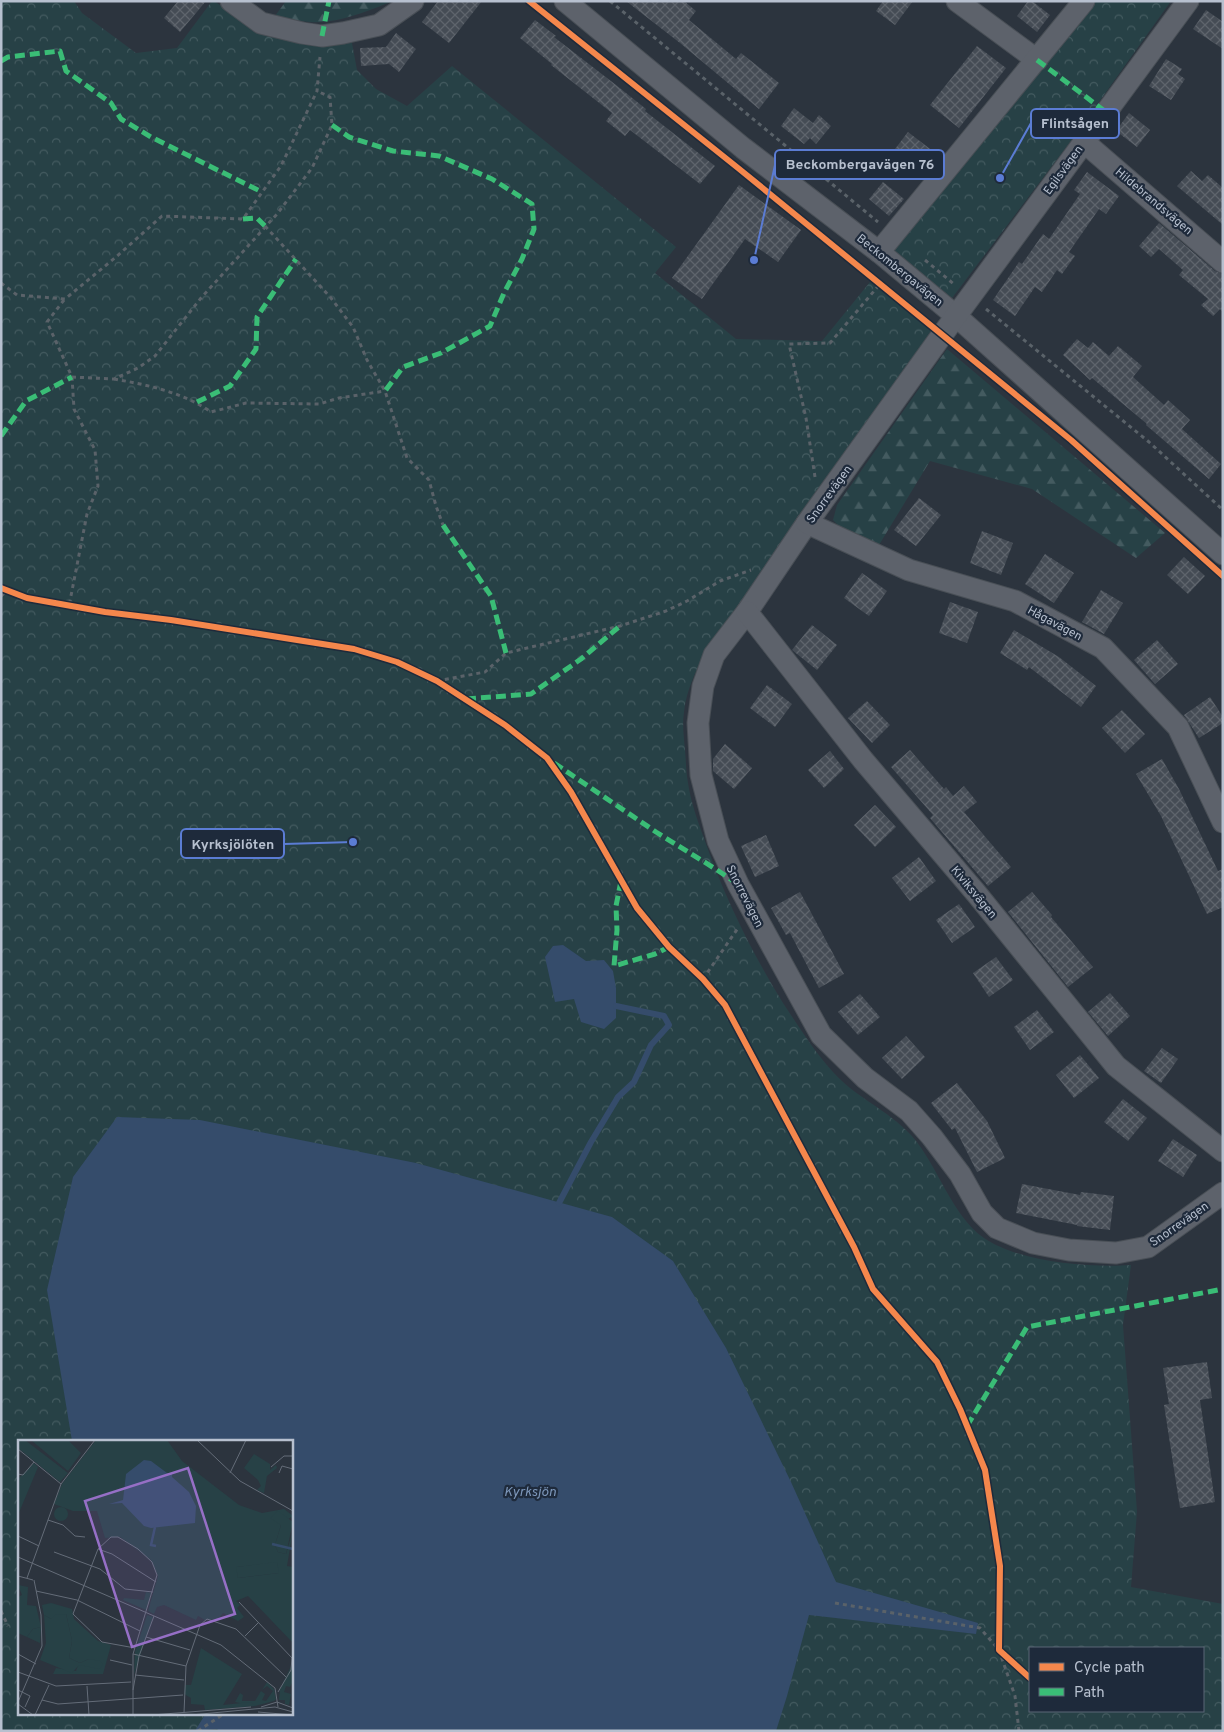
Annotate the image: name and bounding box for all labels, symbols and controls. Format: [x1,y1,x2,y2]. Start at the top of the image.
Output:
callout: Flintsågen [1031,109,1119,138]
text: Flintsågen [1041,116,1109,133]
street label: Egilsvägen [1040,143,1087,199]
callout: Beckombergavägen 76 [775,150,944,179]
text: Beckombergavägen 76 [786,157,934,174]
street label: Hildebrandsvägen [1111,165,1196,239]
street label: Beckombergavägen [853,231,946,311]
street label: Snorrevägen [803,462,856,527]
street label: Hågavägen [1024,603,1085,645]
callout: Kyrksjölöten [181,829,284,858]
text: Kyrksjölöten [192,837,274,854]
street label: Snorrevägen [721,862,767,930]
street label: Kiviksvägen [947,863,1000,922]
street label: Snorrevägen [1147,1199,1212,1251]
inset map [18,1440,292,1714]
water label: Kyrksjön [504,1484,557,1501]
legend [1029,1647,1204,1712]
text: Cycle path [1074,1659,1145,1678]
text: Path [1074,1684,1105,1703]

